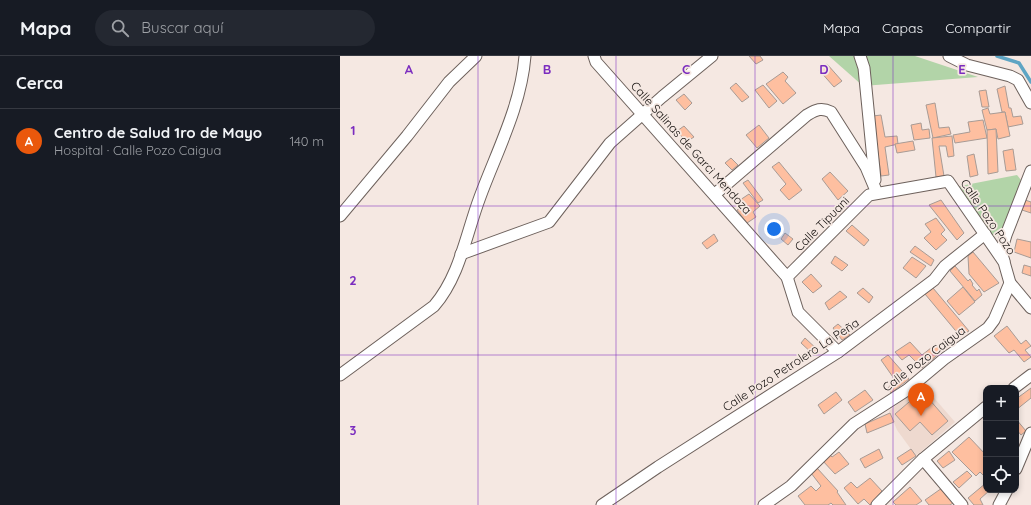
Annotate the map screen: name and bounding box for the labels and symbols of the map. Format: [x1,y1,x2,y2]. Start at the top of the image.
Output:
text: A [405,61,414,77]
text: B [543,61,551,77]
text: C [682,61,690,77]
text: D [819,61,829,77]
text: E [958,61,966,77]
street label: Calle Salinas de Garci Mendoza [628,78,755,217]
text: 1 [350,122,356,138]
street label: Calle Pozo Pozo [958,176,1019,257]
street label: Calle Tipuani [791,193,852,254]
your location [764,219,784,239]
text: 2 [349,272,357,288]
street label: Calle Pozo Petrolero La Peña [720,315,862,414]
street label: Calle Pozo Caigua [879,323,968,395]
pin: A [908,383,934,416]
text: 3 [350,422,357,438]

